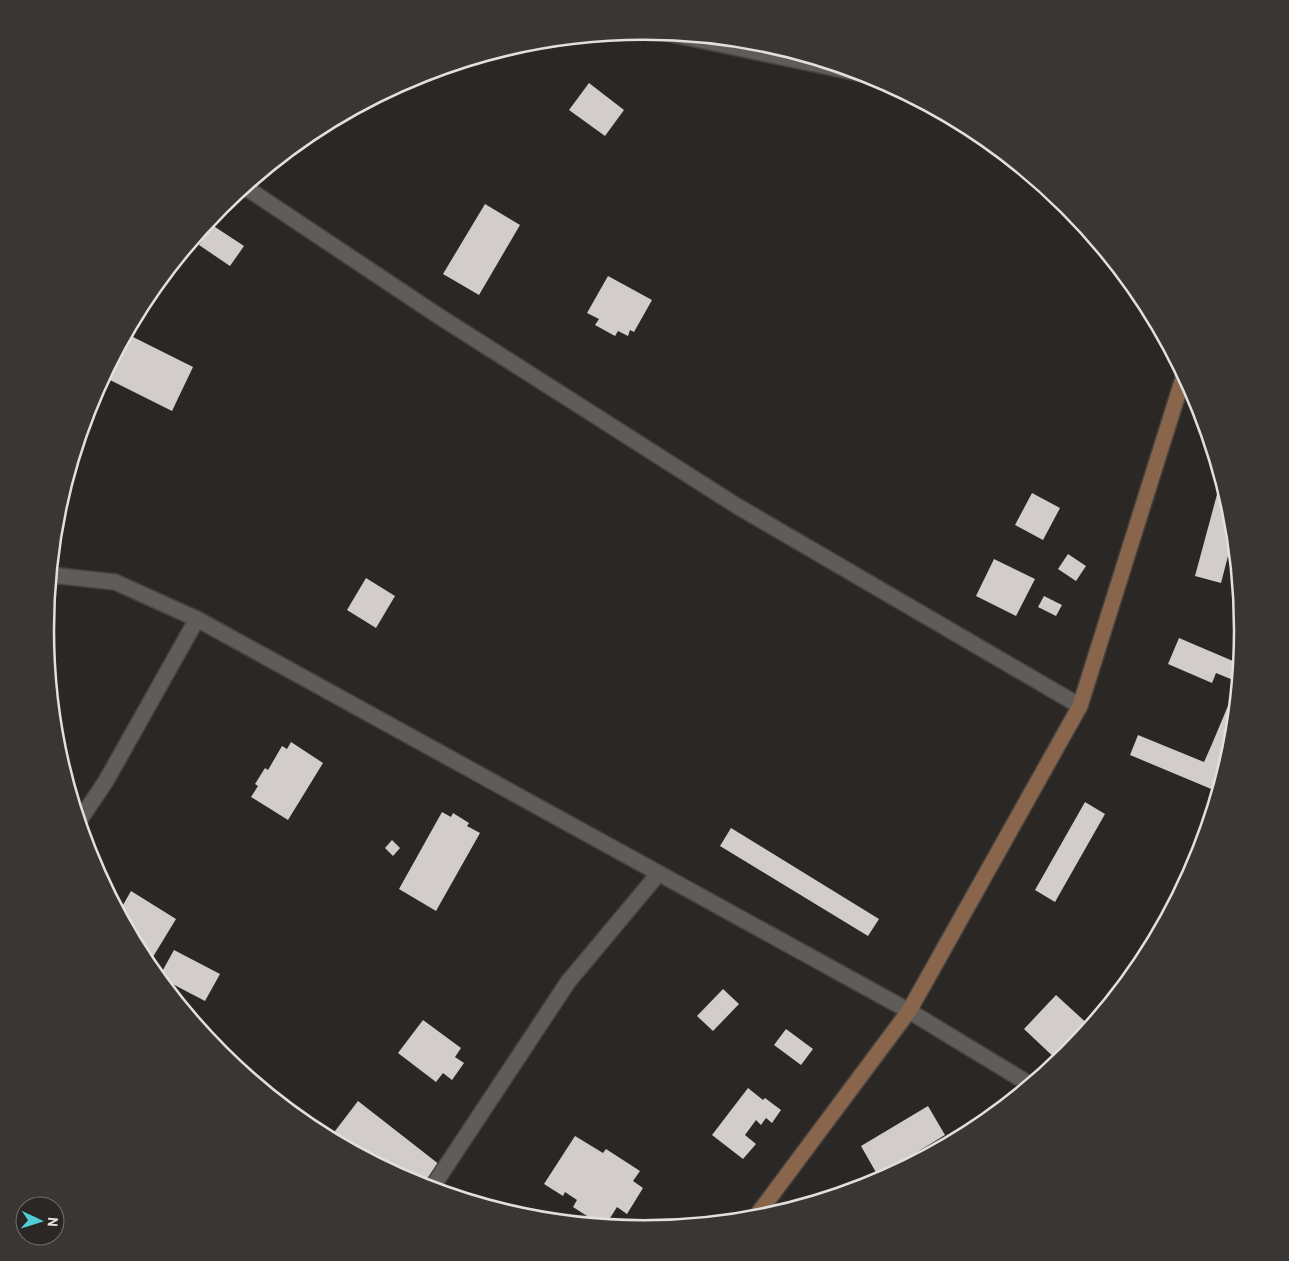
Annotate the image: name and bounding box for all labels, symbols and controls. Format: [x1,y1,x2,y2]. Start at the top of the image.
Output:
north arrow [15,1196,65,1246]
text: N [45,1217,62,1227]

